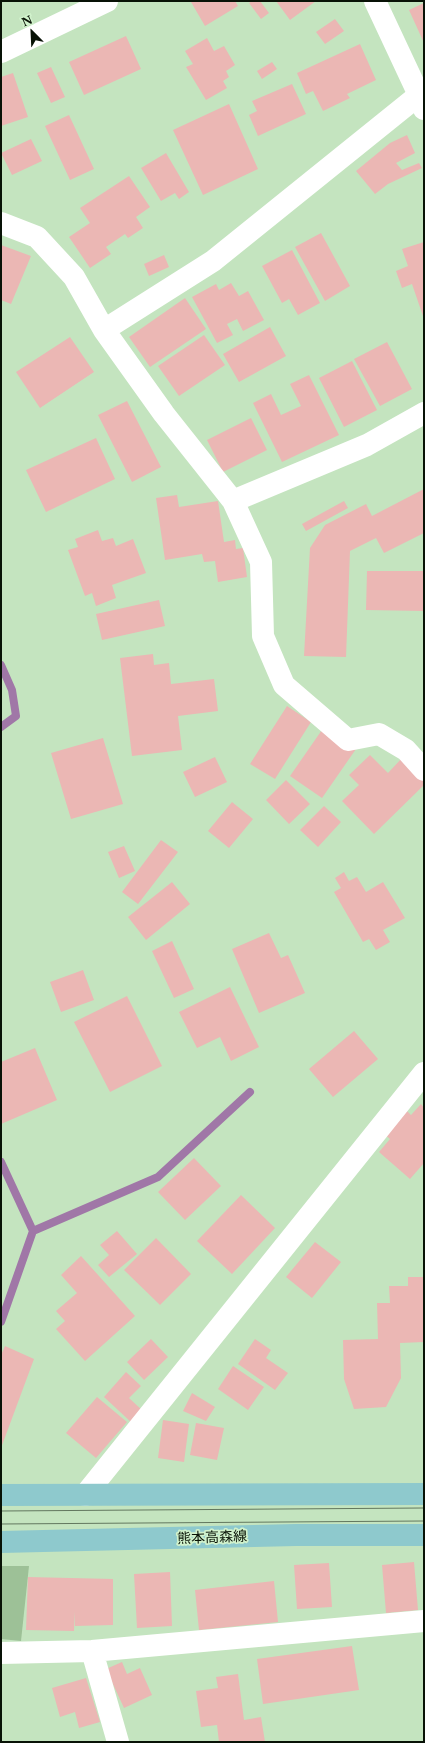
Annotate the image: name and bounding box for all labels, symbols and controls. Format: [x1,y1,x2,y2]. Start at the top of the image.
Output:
north arrow [12,12,52,52]
text: N [20,13,35,30]
street label: 熊本高森線 [177,1528,247,1548]

